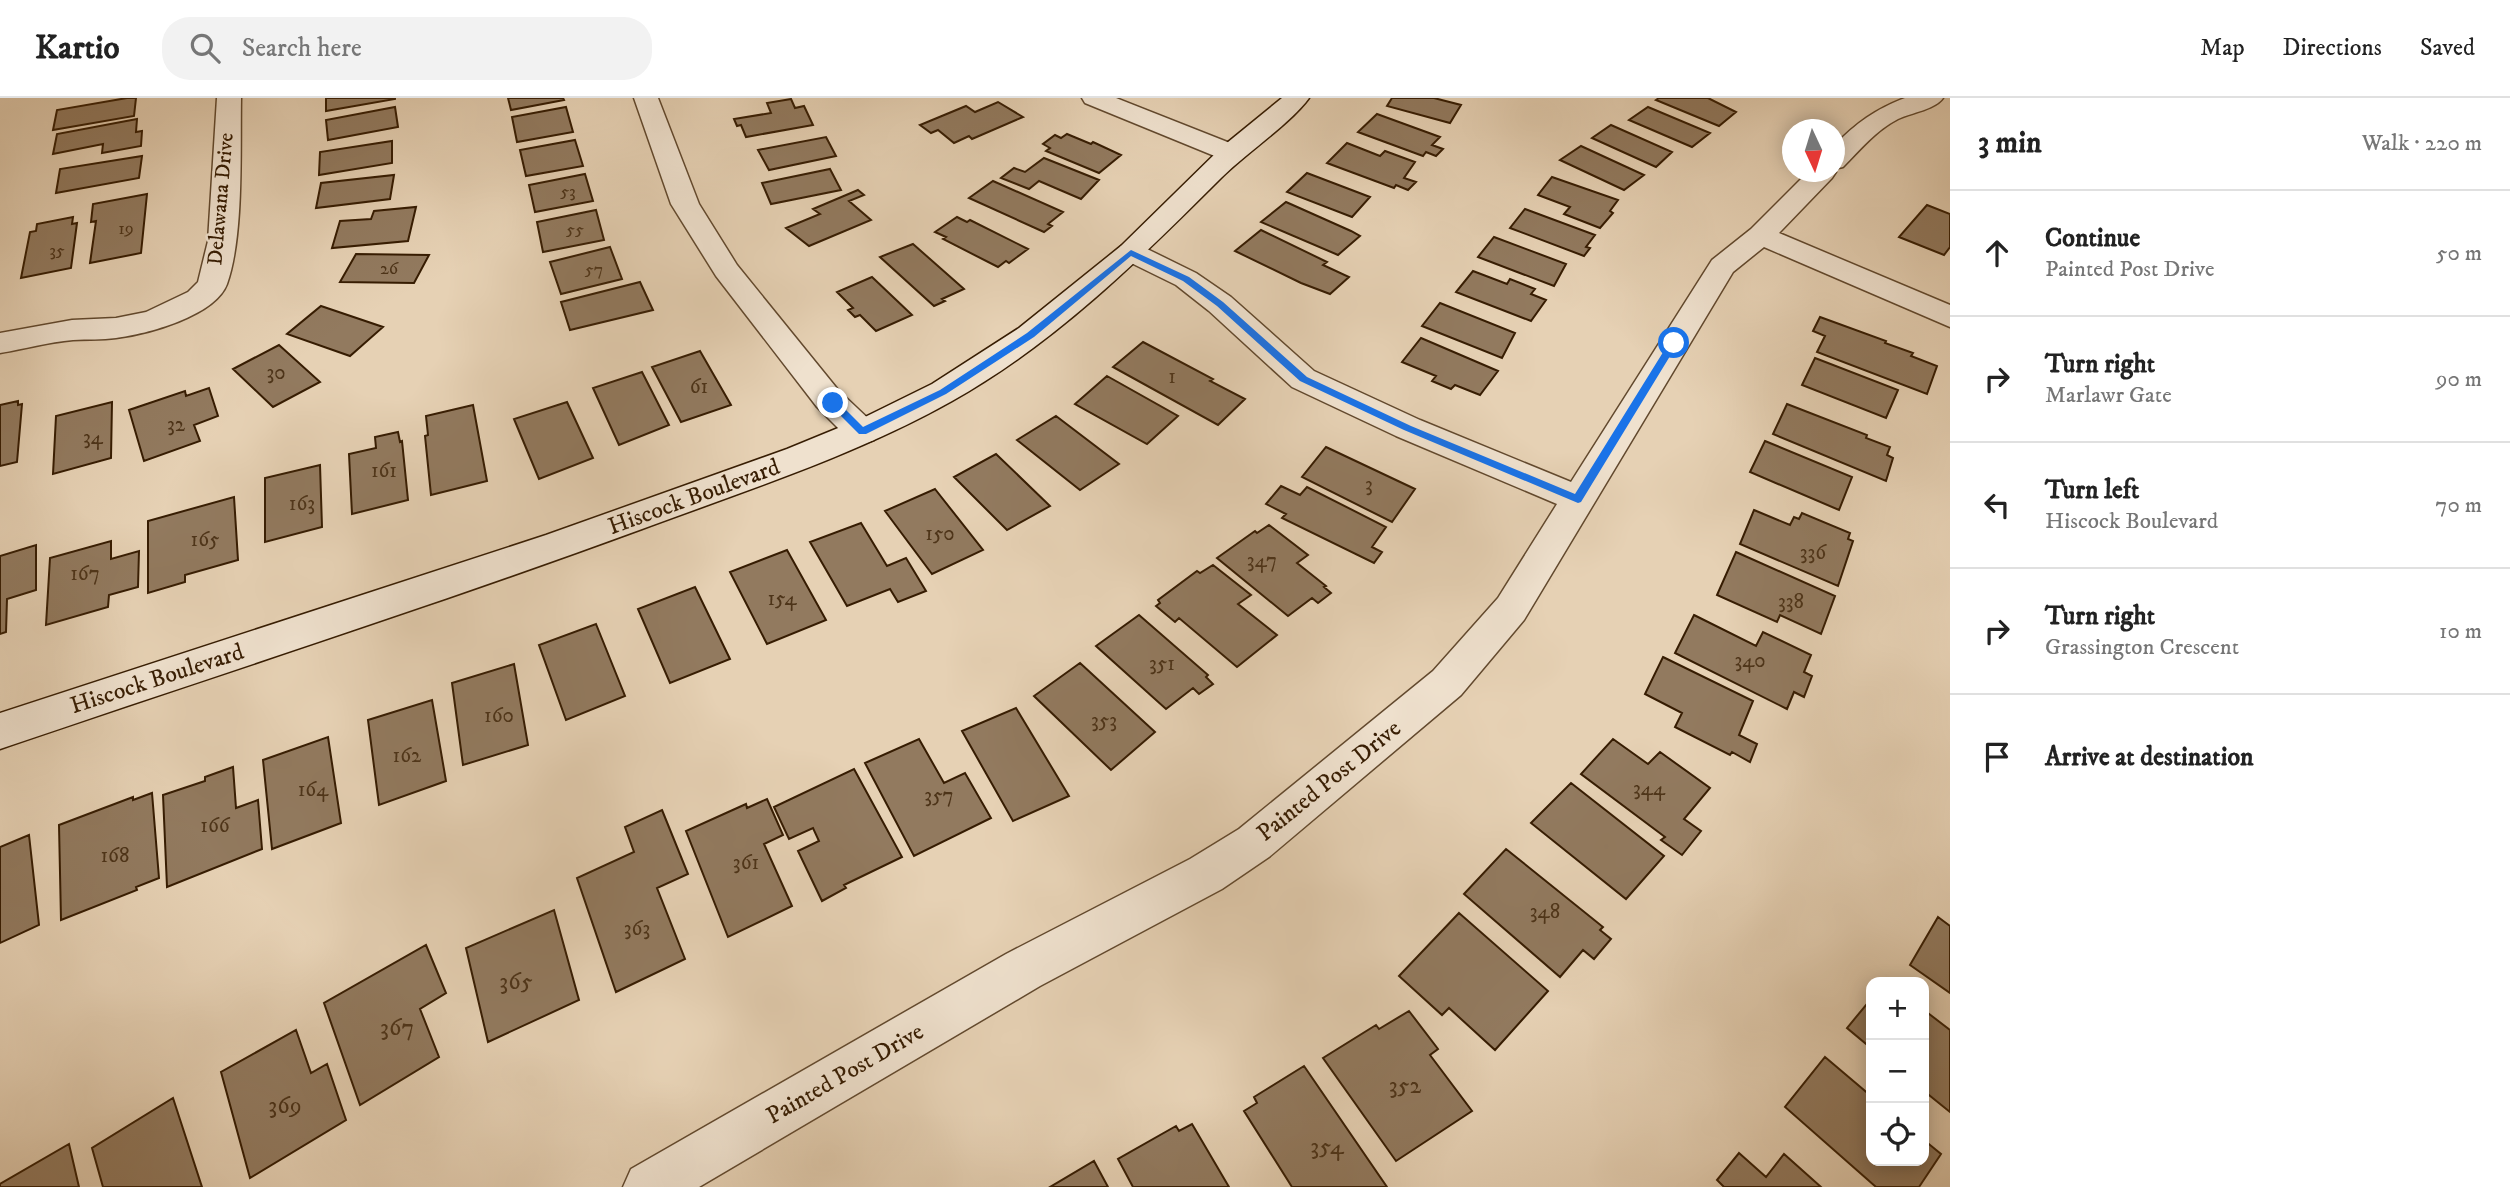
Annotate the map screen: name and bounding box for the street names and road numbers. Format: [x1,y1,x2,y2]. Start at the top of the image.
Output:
street label: Delawana Drive [202,131,240,266]
street label: Hiscock Boulevard [604,452,784,542]
street label: Hiscock Boulevard [66,637,248,721]
street label: Painted Post Drive [1251,714,1407,848]
street label: Painted Post Drive [761,1017,929,1131]

